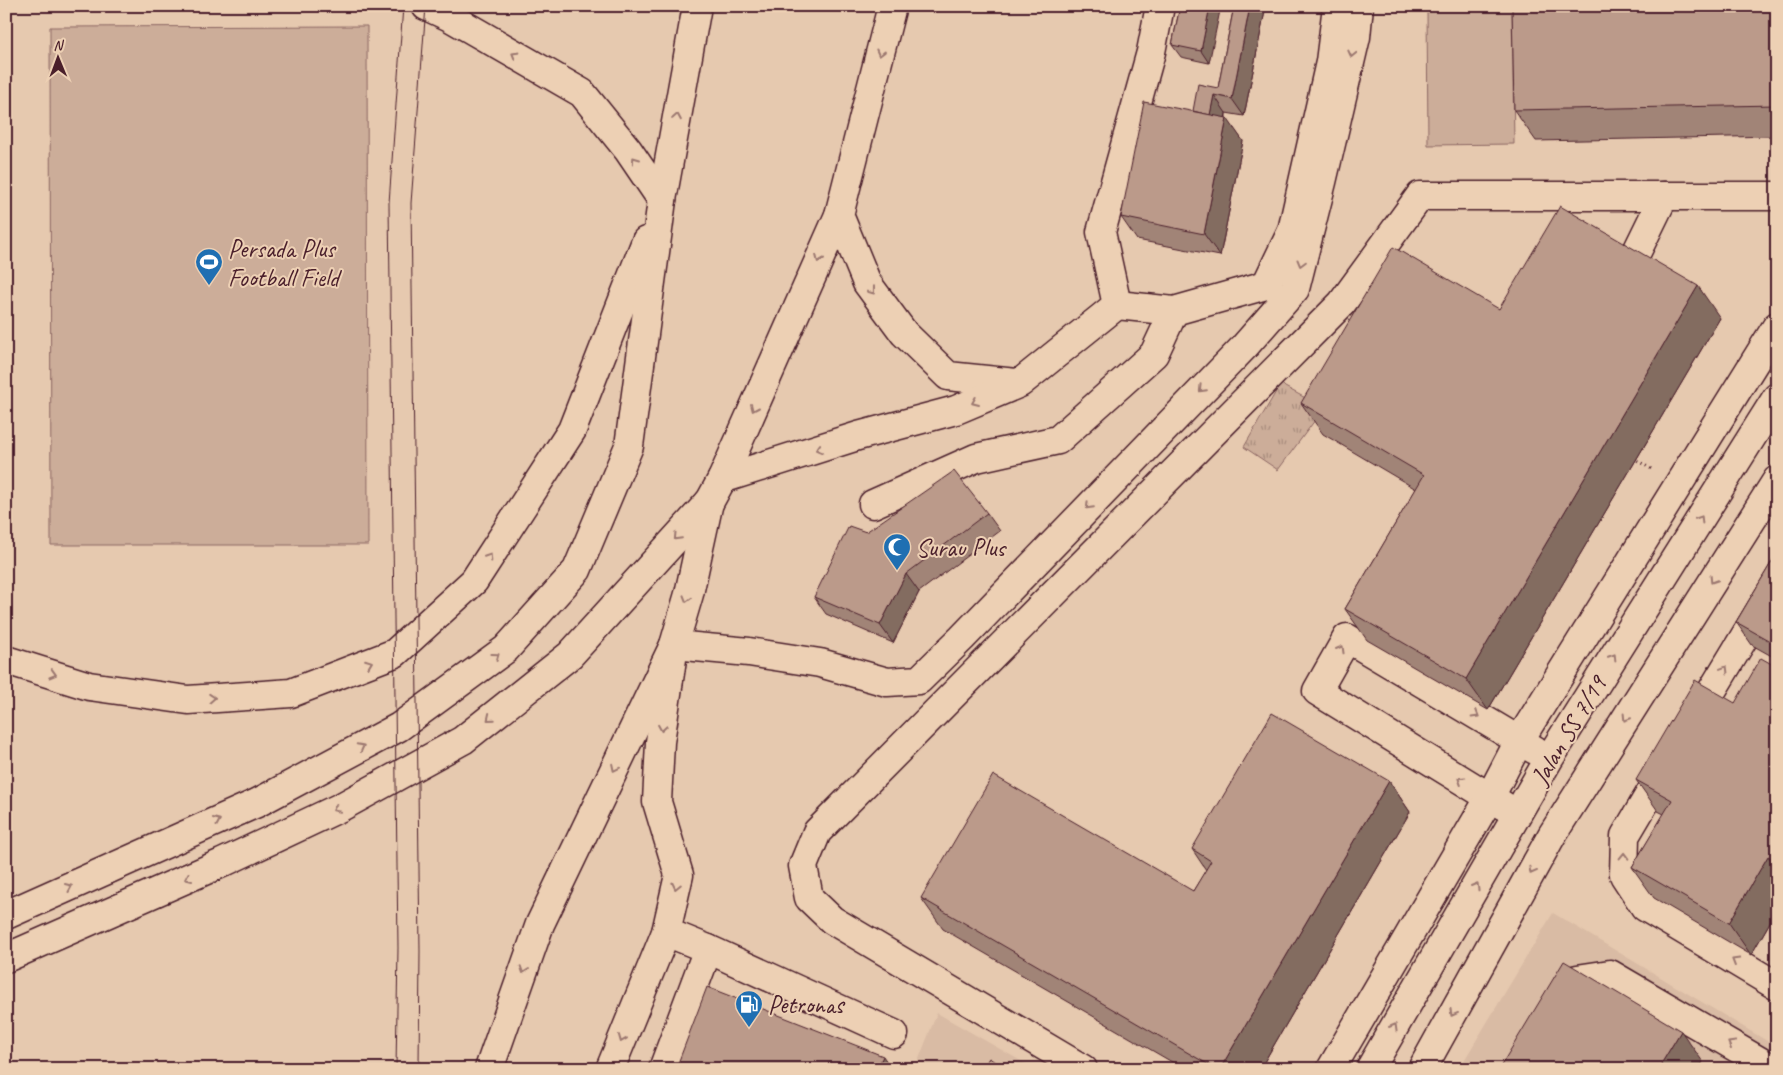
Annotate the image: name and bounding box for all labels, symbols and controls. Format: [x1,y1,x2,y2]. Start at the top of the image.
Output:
north arrow [32,32,82,82]
text: N [53,37,65,54]
one-way arrow [876,49,886,57]
one-way arrow [1347,50,1358,59]
one-way arrow [511,51,520,61]
one-way arrow [671,113,681,122]
one-way arrow [632,156,641,166]
place label: Persada Plus Football Field [228,233,342,294]
sports icon: Persada Plus Football Field [194,247,224,286]
one-way arrow [815,254,826,263]
one-way arrow [1296,259,1307,268]
one-way arrow [867,285,875,294]
one-way arrow [1199,383,1208,392]
one-way arrow [971,396,980,406]
one-way arrow [749,403,760,412]
one-way arrow [815,443,824,453]
one-way arrow [1086,500,1095,509]
one-way arrow [1694,516,1703,525]
one-way arrow [674,531,683,540]
mosque icon: Surau Plus [882,532,912,571]
place label: Surau Plus [916,532,1008,564]
one-way arrow [483,554,492,563]
one-way arrow [1710,575,1719,584]
one-way arrow [683,595,693,603]
one-way arrow [1335,645,1345,654]
one-way arrow [490,653,500,662]
one-way arrow [1607,653,1617,662]
one-way arrow [364,659,373,669]
one-way arrow [1719,665,1729,674]
one-way arrow [48,669,56,679]
street label: Jalan SS 7/19 [1523,669,1615,792]
one-way arrow [209,693,217,704]
one-way arrow [1471,709,1480,719]
one-way arrow [487,712,496,721]
one-way arrow [1623,712,1632,721]
one-way arrow [657,723,667,732]
one-way arrow [356,743,365,753]
one-way arrow [611,763,621,772]
one-way arrow [1458,776,1467,786]
one-way arrow [332,803,341,813]
one-way arrow [212,816,221,827]
one-way arrow [1619,851,1629,859]
one-way arrow [1528,866,1538,875]
one-way arrow [184,871,193,882]
one-way arrow [672,882,682,891]
one-way arrow [64,883,73,894]
one-way arrow [1470,883,1480,892]
one-way arrow [1731,957,1740,967]
one-way arrow [520,965,530,974]
fuel station icon: Petronas [734,989,764,1028]
place label: Petronas [768,989,846,1021]
one-way arrow [1449,1008,1459,1017]
one-way arrow [1388,1023,1398,1032]
one-way arrow [618,1034,629,1043]
one-way arrow [1728,1041,1737,1051]

